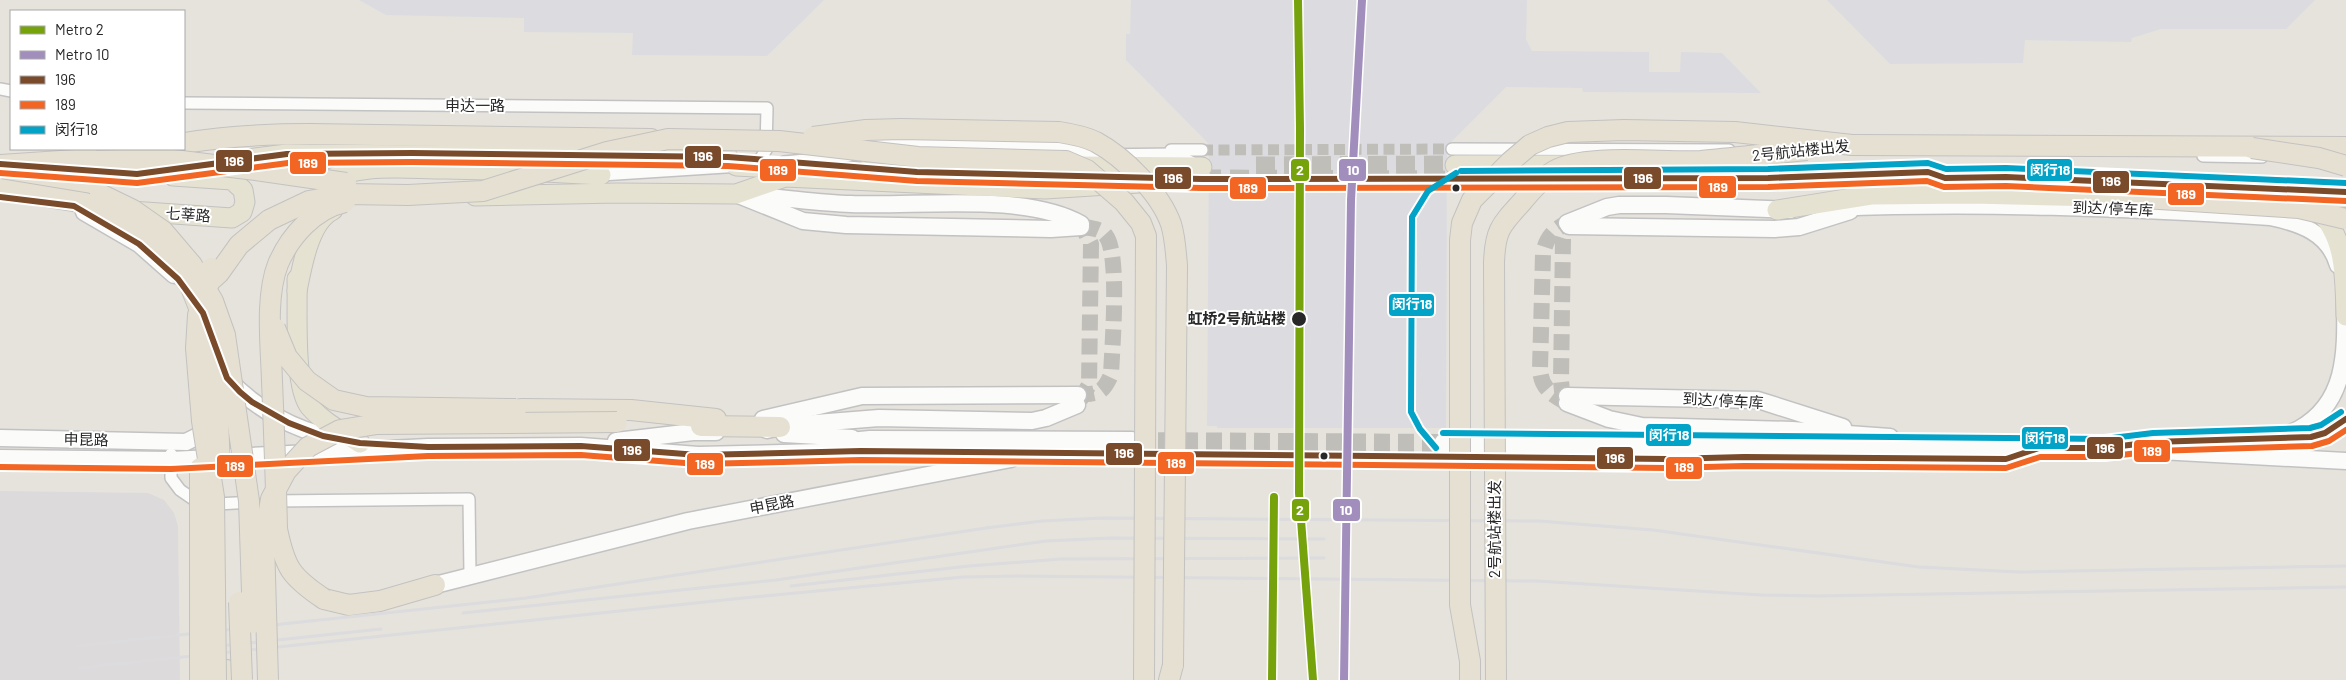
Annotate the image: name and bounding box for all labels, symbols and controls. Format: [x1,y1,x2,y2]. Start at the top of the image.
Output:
legend [10,10,185,150]
text: Metro 2 [55,20,104,38]
text: Metro 10 [55,45,109,63]
text: 196 [55,70,76,88]
text: 189 [55,95,76,113]
street label: 申达一路 [445,96,505,114]
text: 闵行18 [55,120,98,138]
street label: 2号航站楼出发 [1751,136,1851,164]
line badge: 196 [684,145,722,169]
text: 196 [693,147,713,164]
line badge: 196 [215,149,253,173]
line badge: 189 [289,151,327,175]
text: 196 [224,152,244,169]
text: 189 [298,154,318,171]
line badge: 189 [759,158,797,182]
line badge: 2 [1290,158,1310,182]
line badge: 10 [1338,158,1367,182]
line badge: 闵行18 [2026,158,2073,182]
text: 189 [768,161,788,178]
text: 2 [1296,161,1304,178]
text: 10 [1347,161,1359,178]
text: 闵行18 [2030,161,2071,178]
line badge: 196 [1154,166,1192,190]
line badge: 196 [1623,166,1662,190]
text: 196 [1163,169,1183,186]
text: 196 [1633,169,1653,186]
line badge: 196 [2092,170,2130,194]
text: 196 [2101,172,2121,189]
line badge: 189 [1698,175,1737,199]
line badge: 189 [1229,176,1267,200]
text: 189 [1708,178,1728,195]
text: 189 [1238,179,1258,196]
line badge: 189 [2167,182,2205,206]
unlabelled marker [1451,183,1461,193]
text: 189 [2176,185,2196,202]
street label: 到达/停车库 [2072,198,2154,218]
street label: 七莘路 [165,203,211,225]
line badge: 闵行18 [1388,293,1435,317]
text: 闵行18 [1392,295,1433,312]
place label: 虹桥2号航站楼 [1188,309,1286,327]
marker: 虹桥2号航站楼 [1290,310,1308,328]
street label: 到达/停车库 [1682,389,1764,411]
line badge: 闵行18 [1645,423,1692,447]
text: 闵行18 [1649,426,1690,443]
line badge: 闵行18 [2021,426,2069,450]
text: 闵行18 [2025,429,2066,446]
street label: 申昆路 [63,430,109,448]
line badge: 196 [2086,436,2124,460]
line badge: 196 [613,438,651,462]
text: 196 [2095,439,2115,456]
line badge: 189 [2133,439,2171,463]
text: 196 [622,441,642,458]
line badge: 196 [1105,442,1143,466]
text: 189 [2142,442,2162,459]
text: 196 [1114,444,1134,461]
line badge: 196 [1596,446,1634,470]
text: 196 [1605,449,1625,466]
line badge: 189 [1157,451,1195,475]
unlabelled marker [1319,451,1329,461]
line badge: 189 [686,452,724,476]
line badge: 189 [216,454,254,478]
text: 189 [1166,454,1186,471]
text: 189 [695,455,715,472]
line badge: 189 [1665,456,1703,480]
text: 189 [225,457,245,474]
text: 189 [1674,458,1694,475]
street label: 2号航站楼出发 [1485,480,1503,578]
street label: 申昆路 [748,491,796,517]
line badge: 2 [1291,498,1310,522]
line badge: 10 [1332,498,1361,522]
text: 2 [1296,501,1304,518]
text: 10 [1340,501,1352,518]

